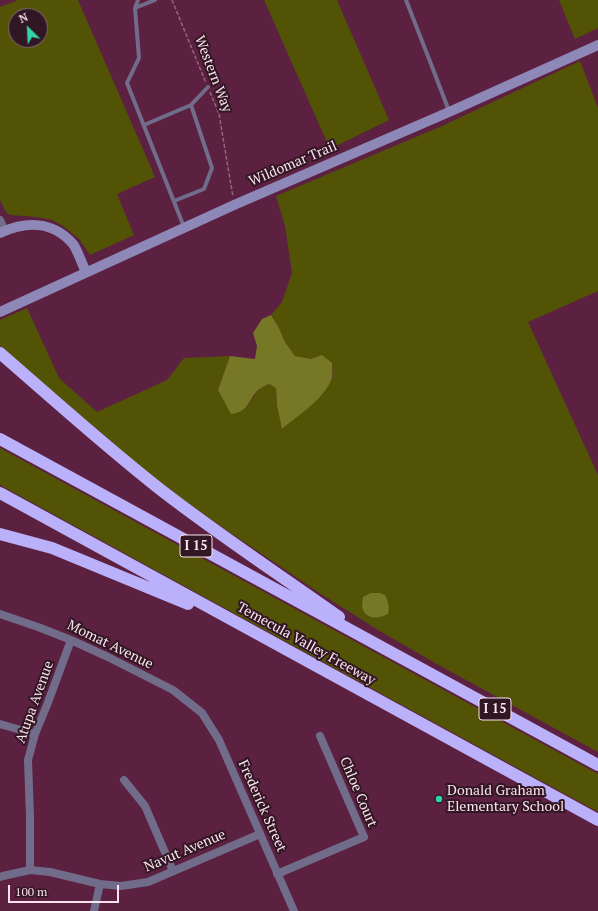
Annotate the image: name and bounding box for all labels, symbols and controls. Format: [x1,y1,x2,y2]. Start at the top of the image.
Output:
north arrow [8,8,48,48]
text: N [17,10,30,26]
street label: Western Way [191,33,235,115]
street label: Wildomar Trail [246,138,340,190]
road number: I 15 [180,535,212,557]
street label: Temecula Valley Freeway [234,599,378,689]
street label: Momat Avenue [64,617,156,673]
street label: Atupa Avenue [12,659,58,745]
road number: I 15 [479,698,511,720]
street label: Chloe Court [336,754,380,830]
street label: Frederick Street [234,757,290,855]
place label: Donald Graham Elementary School [447,783,564,816]
marker: Donald Graham Elementary School [434,794,444,804]
street label: Navut Avenue [142,826,228,876]
scale bar [10,877,121,903]
text: 100 m [15,884,47,899]

